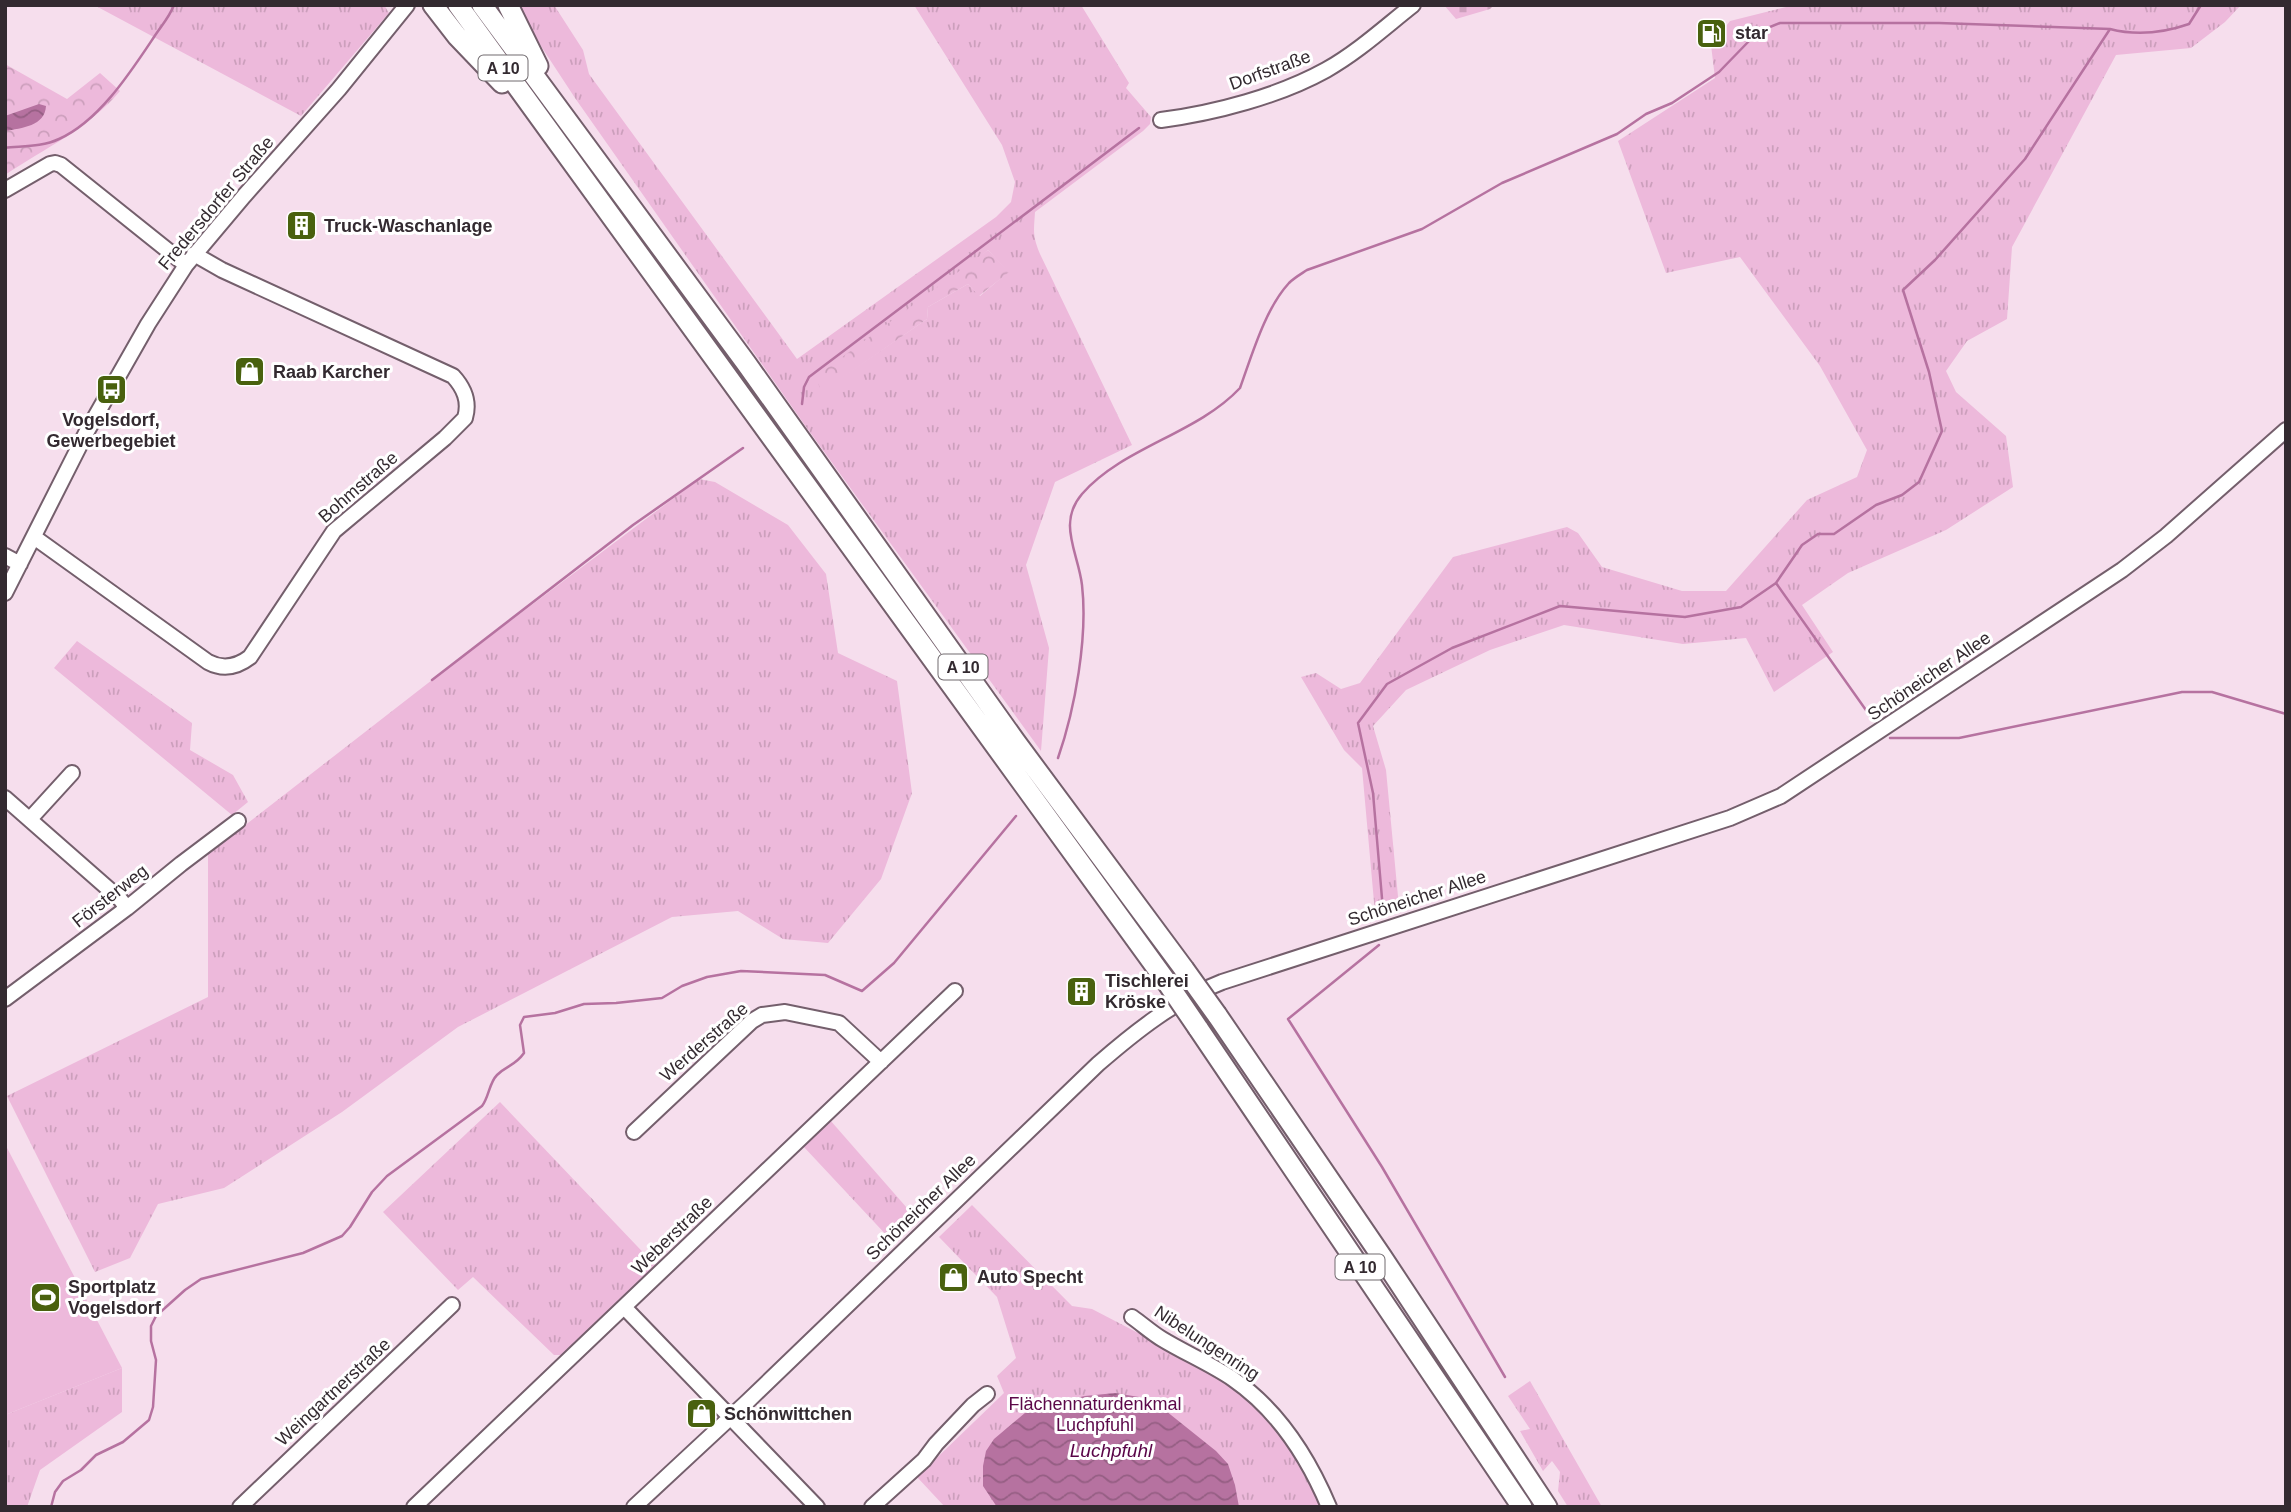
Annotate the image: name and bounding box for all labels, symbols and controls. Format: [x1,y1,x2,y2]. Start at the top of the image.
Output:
fuel station icon: star [1695,16,1729,50]
place label: star [1735,23,1768,43]
street label: Dorfstraße [1227,46,1313,94]
road number: A 10 [478,55,528,80]
street label: Fredersdorfer Straße [154,132,278,274]
building icon: Truck-Waschanlage [284,209,318,243]
place label: Truck-Waschanlage [324,216,492,236]
shop icon: Raab Karcher [233,355,267,389]
place label: Raab Karcher [273,362,390,382]
bus stop icon: Vogelsdorf, Gewerbegebiet [94,372,128,406]
place label: Vogelsdorf, Gewerbegebiet [46,410,176,451]
street label: Bohmstraße [314,447,402,527]
street label: Schöneicher Allee [1864,627,1994,725]
road number: A 10 [939,654,988,680]
street label: Försterweg [68,860,152,932]
street label: Schöneicher Allee [1345,866,1489,930]
place label: Tischlerei Kröske [1105,971,1189,1012]
building icon: Tischlerei Kröske [1065,974,1099,1008]
street label: Werderstraße [656,998,752,1086]
street label: Schöneicher Allee [862,1150,980,1264]
street label: Weberstraße [628,1192,716,1278]
road number: A 10 [1336,1254,1384,1280]
shop icon: Auto Specht [937,1260,971,1294]
place label: Auto Specht [977,1267,1083,1287]
place label: Sportplatz Vogelsdorf [68,1277,162,1318]
sports icon: Sportplatz Vogelsdorf [28,1280,62,1314]
street label: Nibelungenring [1151,1302,1263,1384]
street label: Weingartnerstraße [272,1334,394,1450]
park label: Flächennaturdenkmal Luchpfuhl [1008,1394,1182,1435]
shop icon: Schönwittchen [684,1397,718,1431]
place label: Schönwittchen [724,1404,852,1424]
water label: Luchpfuhl [1070,1440,1153,1461]

